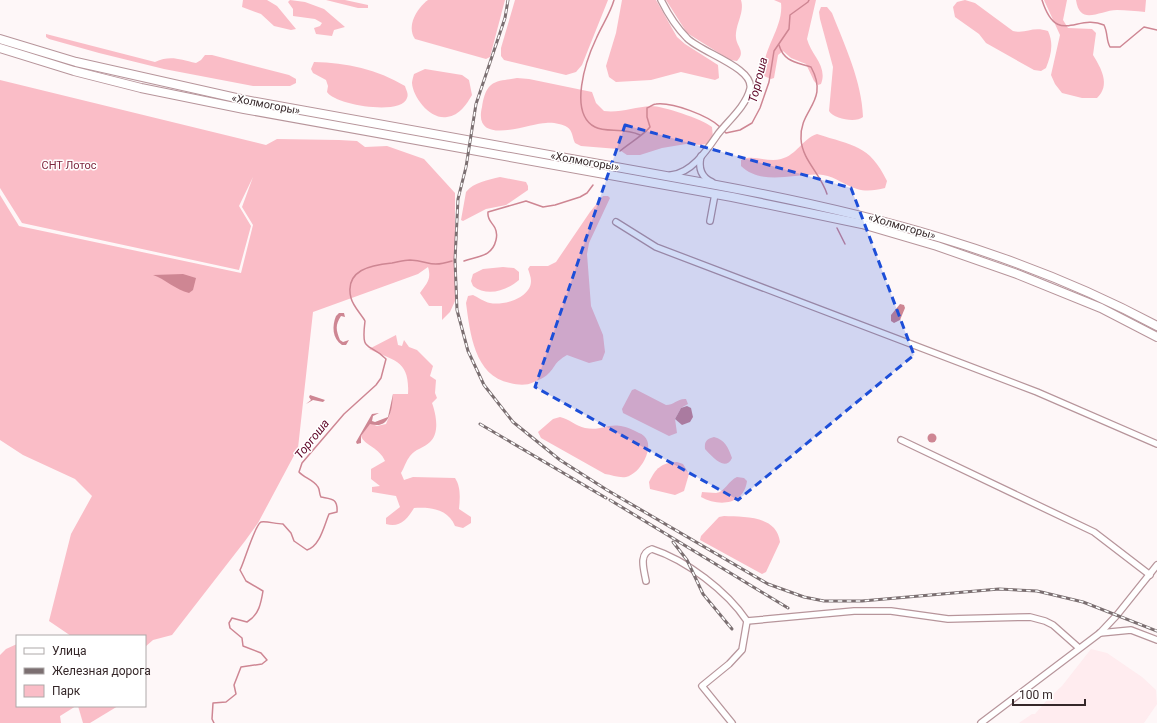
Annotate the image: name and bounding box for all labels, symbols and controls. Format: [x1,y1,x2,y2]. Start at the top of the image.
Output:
water label: Торгоша [746,56,770,104]
street label: «Холмогоры» [231,91,301,118]
street label: «Холмогоры» [550,149,620,174]
park label: СНТ Лотос [42,159,97,172]
street label: «Холмогоры» [867,211,937,242]
water label: Торгоша [292,416,332,462]
legend [16,635,146,707]
text: Улица [52,644,87,658]
text: Железная дорога [52,664,151,678]
scale bar [1013,681,1085,707]
text: Парк [52,684,81,698]
text: 100 m [1019,688,1053,702]

